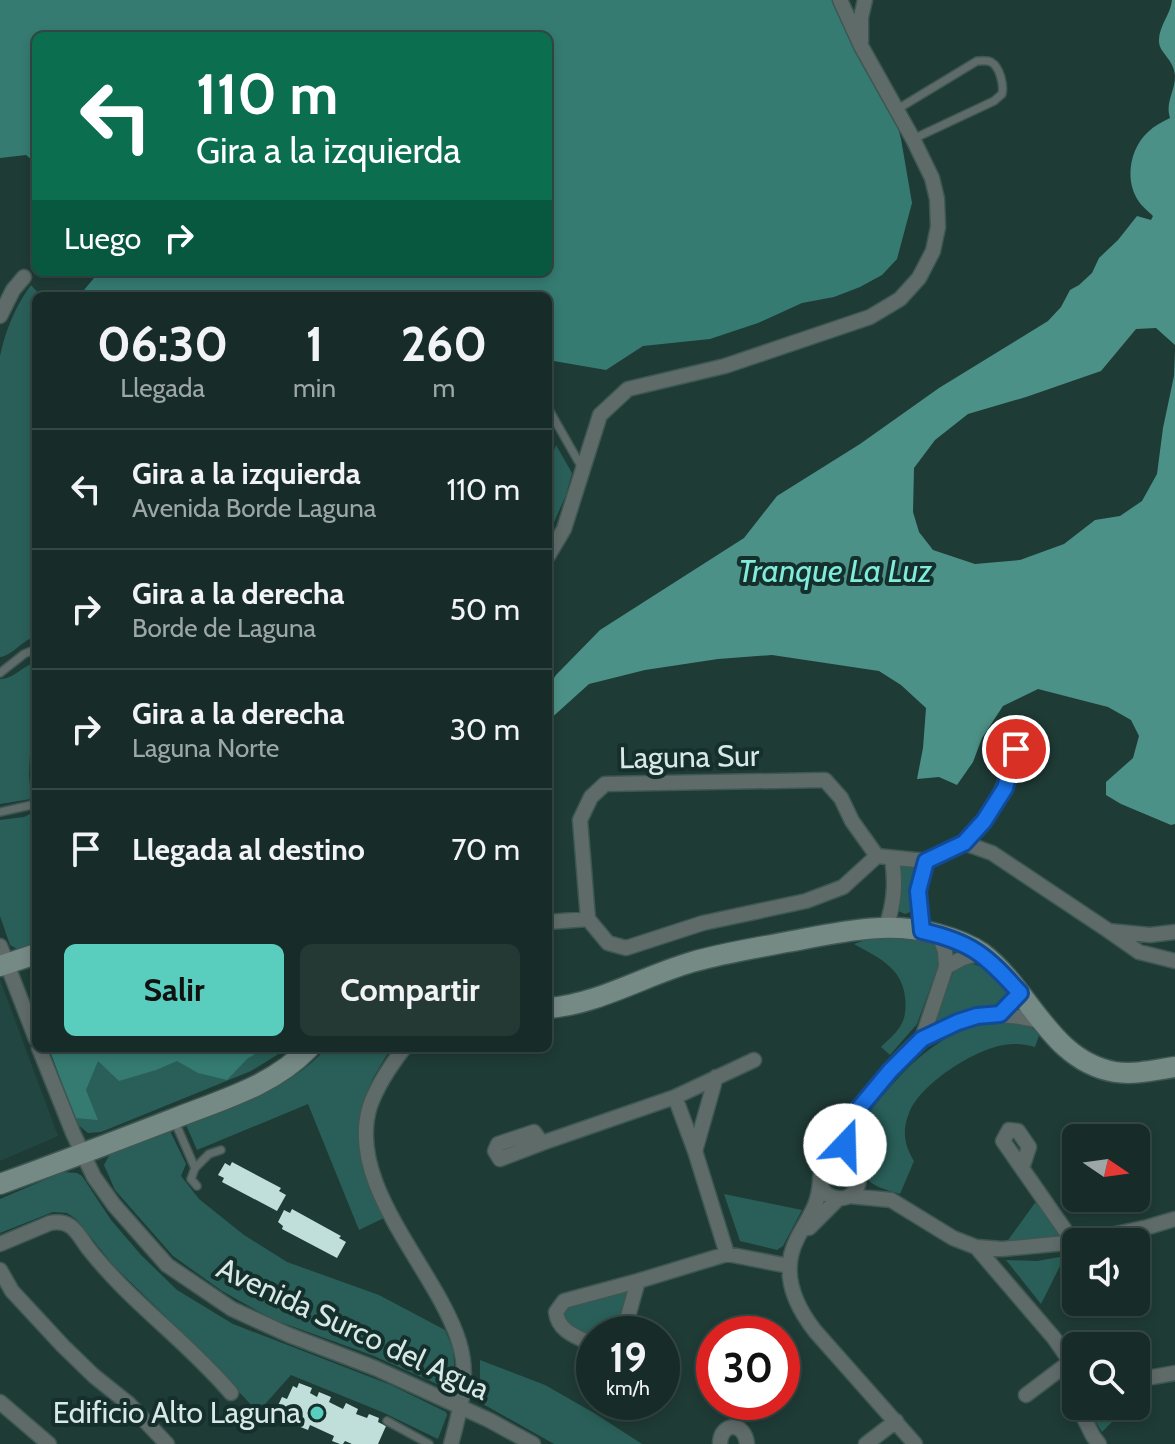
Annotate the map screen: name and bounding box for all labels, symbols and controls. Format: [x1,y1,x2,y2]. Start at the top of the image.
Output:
text: 110 m [196,60,338,128]
icon: left [64,64,168,168]
text: Gira a la izquierda [196,128,461,172]
icon: right [157,216,201,260]
text: Luego [64,220,141,257]
text: 06:30 [97,315,228,373]
text: 1 [306,315,323,373]
text: 260 [401,315,487,373]
text: Llegada [120,372,205,404]
text: min [293,372,336,404]
text: m [433,372,455,404]
text: Gira a la izquierda [132,455,361,492]
icon: left [64,467,108,511]
text: 110 m [446,471,520,508]
text: Avenida Borde Laguna [132,492,376,524]
water label: Tranque La Luz [738,551,933,590]
text: Gira a la derecha [132,575,344,612]
icon: right [64,587,108,631]
text: 50 m [450,591,520,628]
text: Borde de Laguna [132,612,316,644]
text: Gira a la derecha [132,695,344,732]
icon: right [64,707,108,751]
text: 30 m [450,711,520,748]
pin [982,715,1050,783]
icon: arrive [994,727,1038,771]
text: Laguna Norte [132,732,279,764]
street label: Laguna Sur [618,737,760,776]
icon: arrive [64,827,108,871]
text: Llegada al destino [132,831,365,868]
text: 70 m [451,831,520,868]
button: Salir [64,944,284,1036]
button: Compartir [300,944,520,1036]
position arrow [803,1103,887,1187]
north arrow [1062,1124,1150,1212]
map controls [1062,1124,1150,1420]
button: sound [1062,1228,1150,1316]
street label: Avenida Surco del Agua [211,1249,496,1408]
speed limit sign: 30 [696,1316,800,1420]
button: search [1062,1332,1150,1420]
text: 19 [609,1333,647,1382]
text: km/h [606,1376,650,1400]
place label: Edificio Alto Laguna [53,1394,302,1431]
marker: Edificio Alto Laguna [308,1404,326,1422]

